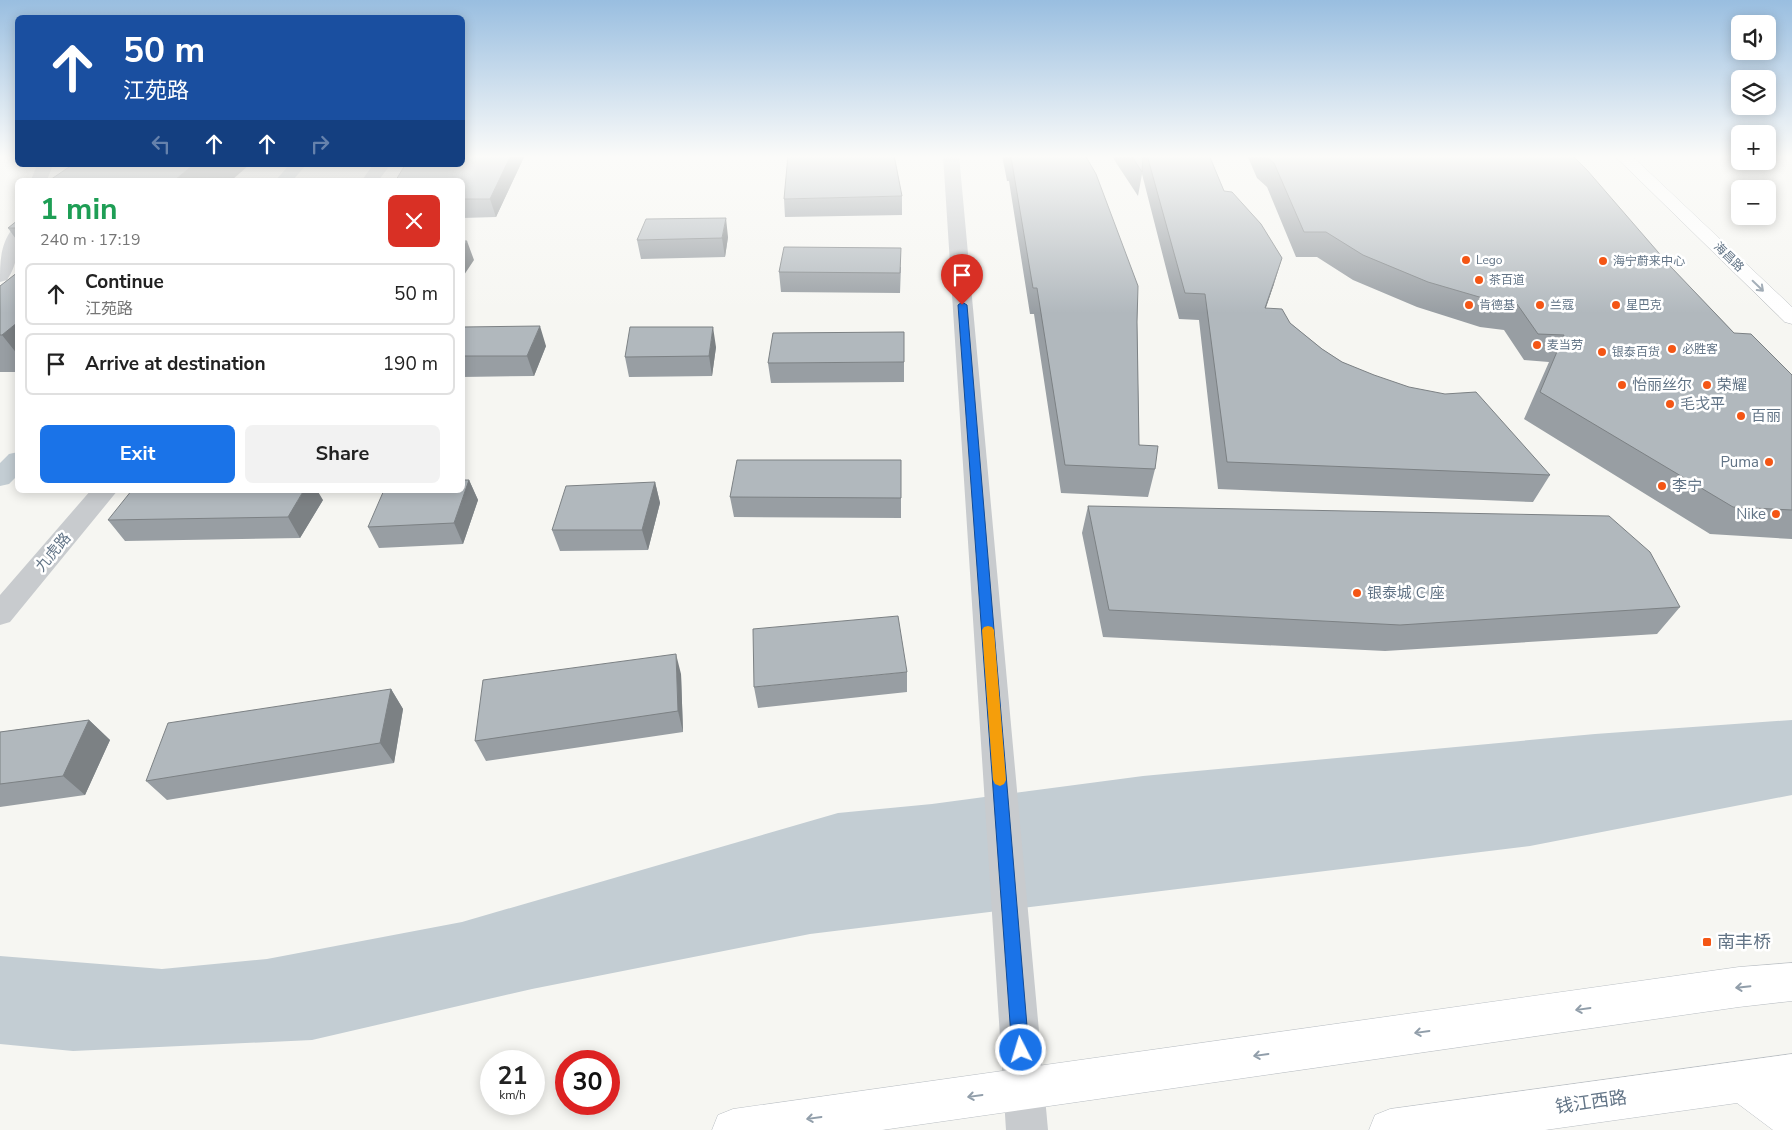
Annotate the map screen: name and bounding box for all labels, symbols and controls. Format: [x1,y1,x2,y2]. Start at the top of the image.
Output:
map controls [1731,15,1776,225]
button: sound [1731,15,1776,60]
text: 50 m [123,27,205,74]
icon: ahead [40,35,105,100]
button: layers [1731,70,1776,115]
text: 江苑路 [123,76,189,106]
button: + [1731,125,1776,170]
icon: left [147,130,175,158]
icon: ahead [200,130,228,158]
icon: ahead [253,130,281,158]
icon: right [306,130,334,158]
button: − [1731,180,1776,225]
text: 1 min [40,189,118,230]
button: close [388,195,440,247]
text: 240 m · 17:19 [40,229,141,251]
street label: 海昌路 [1710,239,1748,275]
place label: Lego [1476,252,1503,268]
place label: 海宁蔚来中心 [1613,253,1685,269]
pin [941,254,983,305]
marker: Lego [1460,254,1472,266]
marker: 海宁蔚来中心 [1597,255,1609,267]
icon: arrive [948,261,976,289]
text: Continue [85,269,164,295]
place label: 茶百道 [1489,272,1525,288]
marker: 茶百道 [1473,274,1485,286]
one-way arrow [1752,279,1764,292]
icon: ahead [42,280,70,308]
text: 50 m [394,281,438,307]
place label: 肯德基 [1479,297,1515,313]
place label: 兰蔻 [1550,297,1574,313]
place label: 星巴克 [1626,297,1662,313]
text: 江苑路 [85,298,133,320]
marker: 肯德基 [1463,299,1475,311]
marker: 兰蔻 [1534,299,1546,311]
marker: 星巴克 [1610,299,1622,311]
place label: 麦当劳 [1547,337,1583,353]
marker: 麦当劳 [1531,339,1543,351]
place label: 必胜客 [1682,341,1718,357]
marker: 必胜客 [1666,343,1678,355]
place label: 银泰百货 [1612,344,1660,360]
marker: 银泰百货 [1596,346,1608,358]
icon: arrive [42,350,70,378]
text: Arrive at destination [85,351,266,377]
text: 190 m [383,351,438,377]
place label: 怡丽丝尔 [1632,375,1692,395]
place label: 荣耀 [1717,375,1747,395]
marker: 怡丽丝尔 [1616,379,1628,391]
marker: 荣耀 [1701,379,1713,391]
place label: 毛戈平 [1680,394,1725,414]
marker: 毛戈平 [1664,398,1676,410]
place label: 百丽 [1751,406,1781,426]
marker: 百丽 [1735,410,1747,422]
button: Exit [40,425,235,483]
button: Share [245,425,440,483]
place label: Puma [1720,452,1759,472]
marker: Puma [1763,456,1775,468]
place label: 李宁 [1672,476,1702,496]
marker: 李宁 [1656,480,1668,492]
place label: Nike [1736,504,1766,524]
marker: Nike [1770,508,1782,520]
street label: 九虎路 [31,528,75,576]
place label: 银泰城 C 座 [1367,583,1445,603]
marker: 银泰城 C 座 [1351,587,1363,599]
place label: 南丰桥 [1717,930,1771,954]
marker: 南丰桥 [1701,936,1713,948]
one-way arrow [1736,982,1752,991]
one-way arrow [1575,1004,1591,1014]
position arrow [994,1023,1046,1075]
one-way arrow [1414,1027,1430,1037]
speed limit sign: 30 [555,1050,620,1115]
one-way arrow [1253,1050,1269,1060]
text: 21 [497,1059,528,1093]
street label: 钱江西路 [1554,1085,1628,1119]
text: km/h [499,1087,526,1103]
one-way arrow [968,1091,984,1101]
one-way arrow [807,1114,823,1124]

